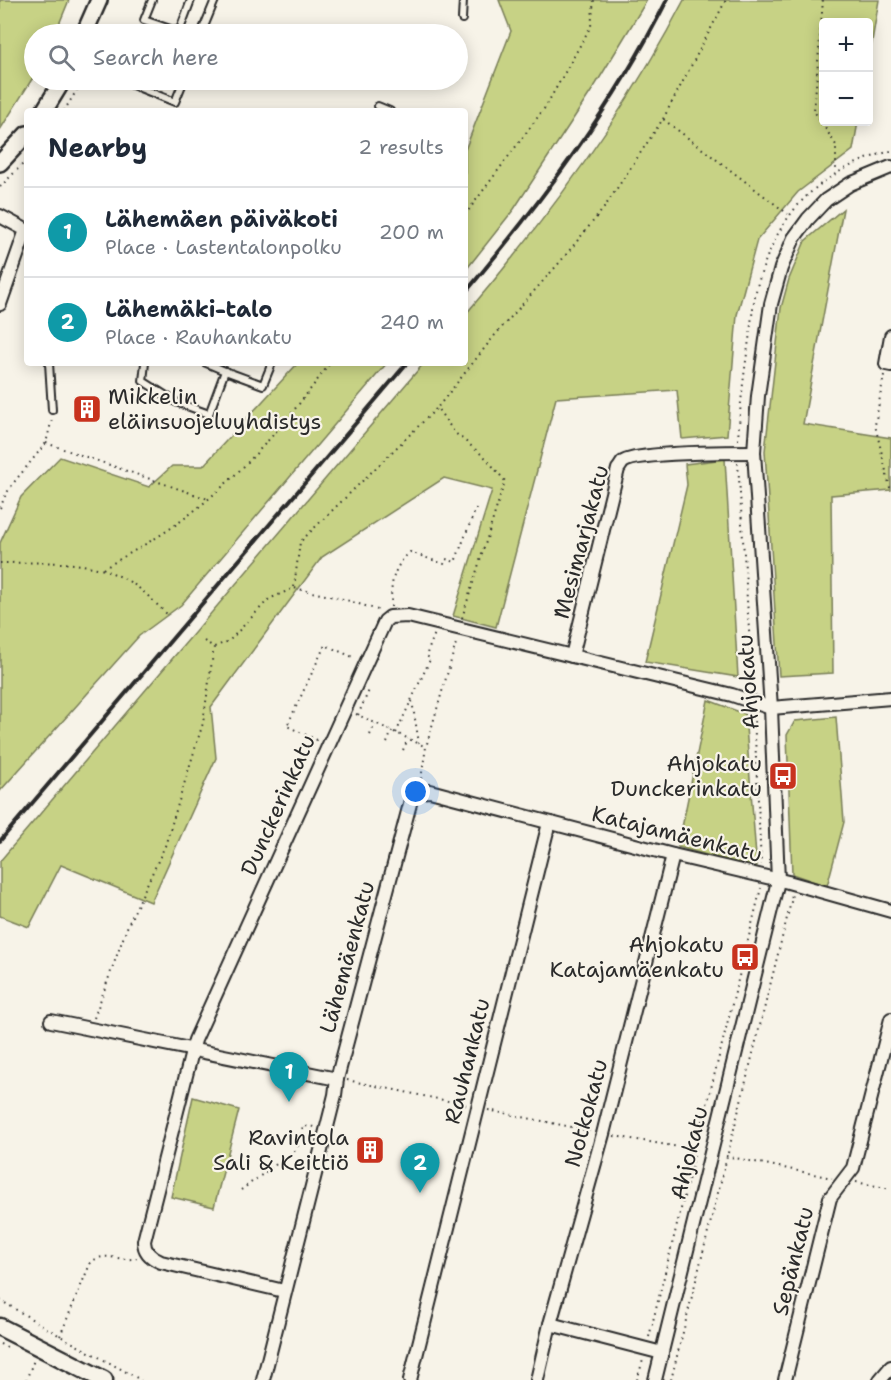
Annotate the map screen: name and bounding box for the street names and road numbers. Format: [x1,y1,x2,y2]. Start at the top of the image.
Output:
street label: Mesimarjakatu [547,462,615,622]
street label: Ahjokatu [730,633,766,731]
street label: Dunckerinkatu [234,730,322,880]
street label: Katajamäenkatu [589,799,765,869]
street label: Lähemäenkatu [313,878,381,1036]
street label: Rauhankatu [437,995,497,1127]
street label: Notkokatu [558,1056,614,1170]
street label: Ahjokatu [663,1103,715,1203]
street label: Sepänkatu [766,1204,820,1318]

